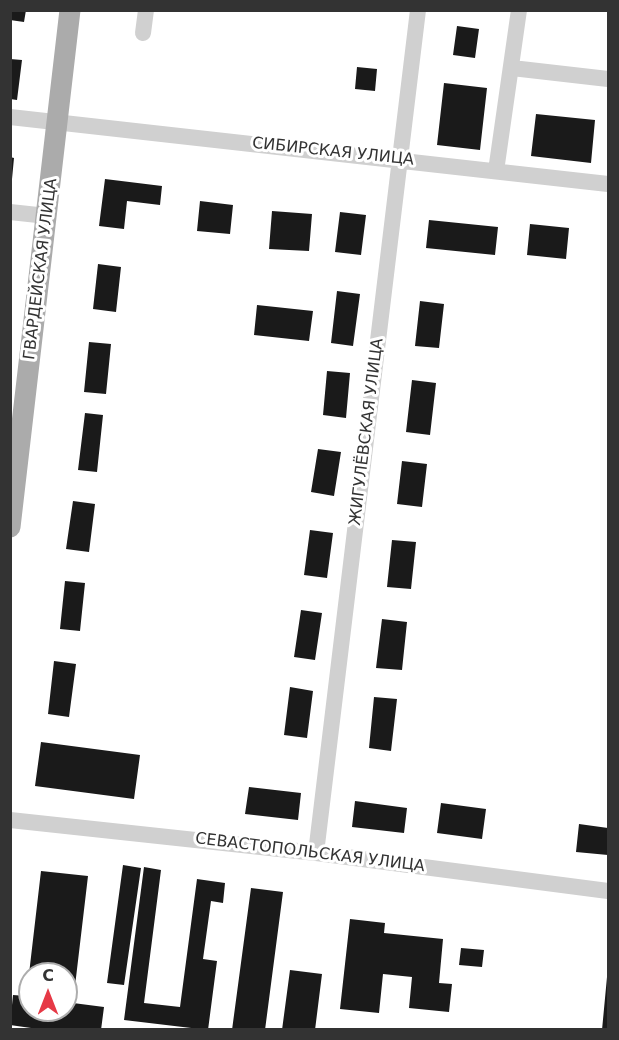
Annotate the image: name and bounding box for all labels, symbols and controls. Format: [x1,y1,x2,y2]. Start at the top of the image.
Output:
street label: СИБИРСКАЯ УЛИЦА [251,134,415,170]
street label: ГВАРДЕЙСКАЯ УЛИЦА [20,177,62,361]
street label: ЖИГУЛЁВСКАЯ УЛИЦА [346,337,388,527]
street label: СЕВАСТОПОЛЬСКАЯ УЛИЦА [194,829,426,877]
north arrow [18,962,78,1022]
text: С [42,966,54,985]

